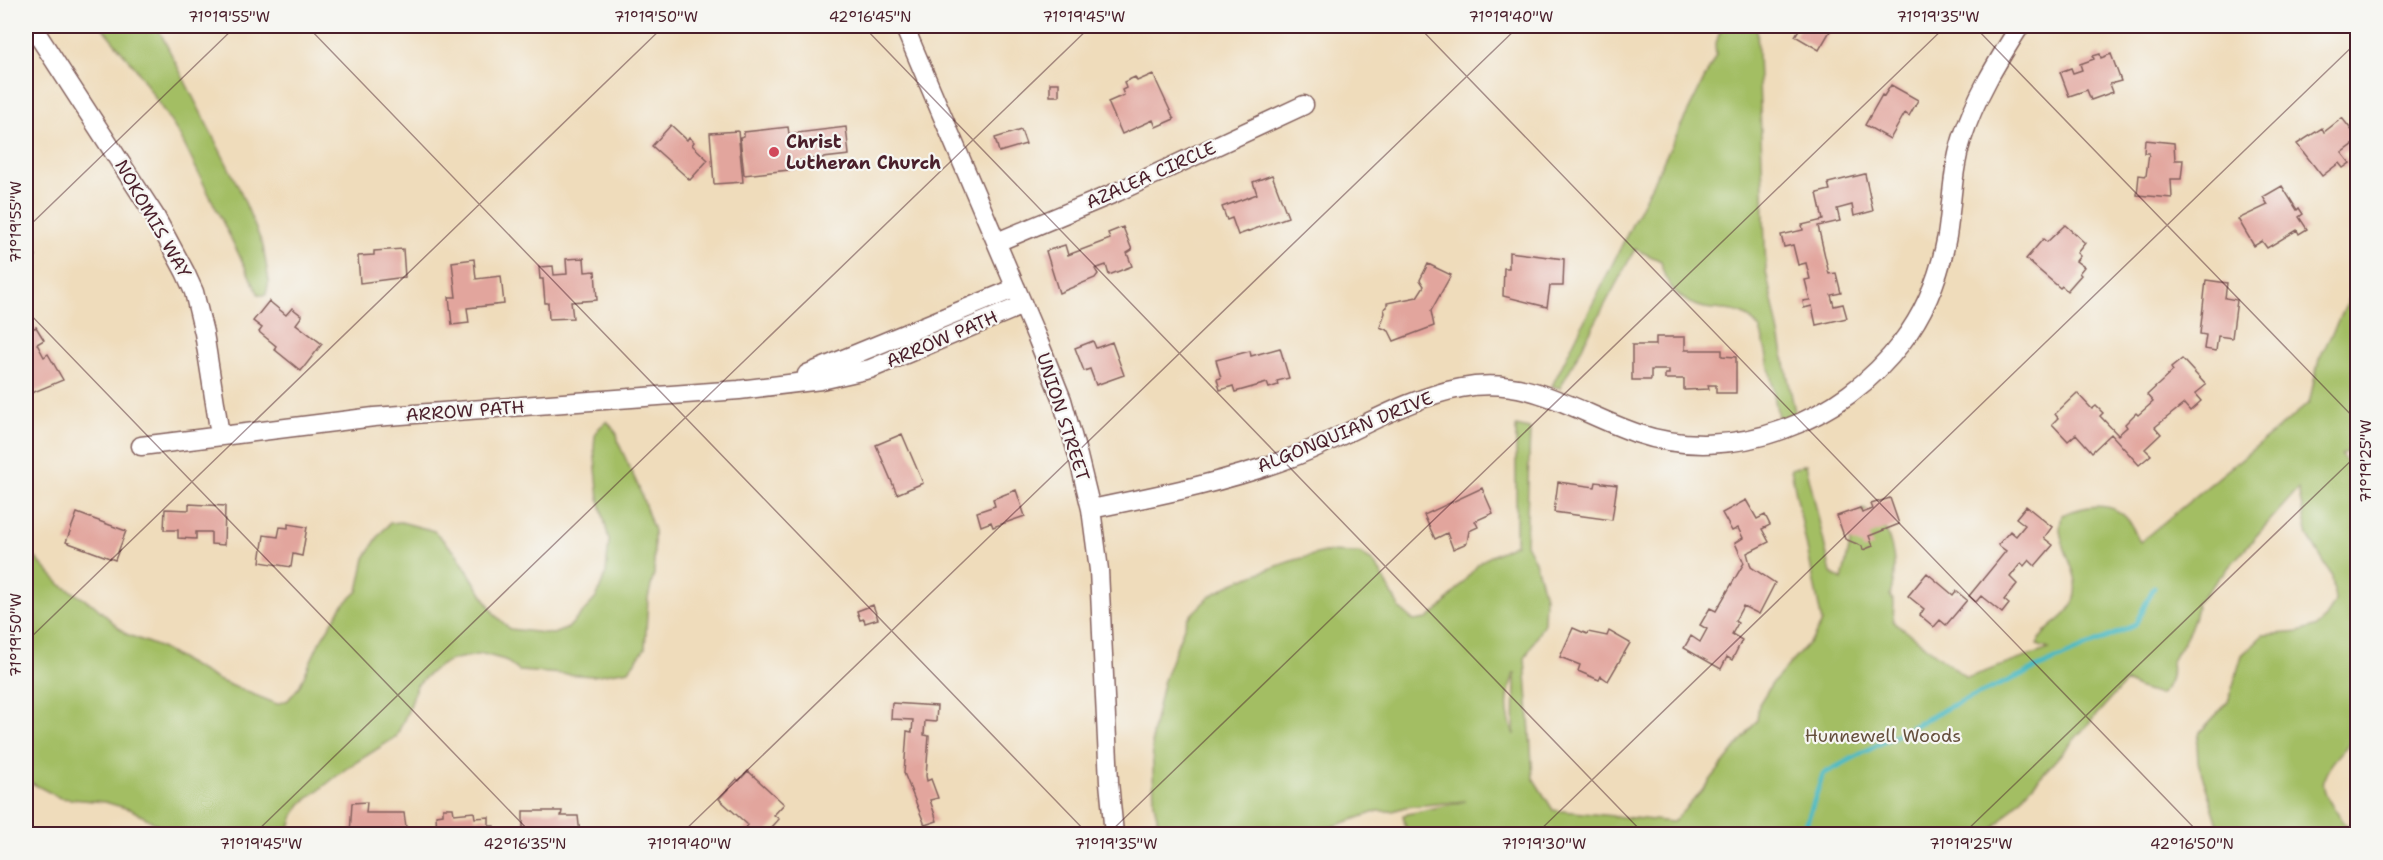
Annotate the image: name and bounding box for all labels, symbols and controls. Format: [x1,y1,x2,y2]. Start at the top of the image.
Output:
text: 71°19'55"W [188,7,270,27]
text: 71°19'50"W [614,7,698,27]
text: 42°16'45"N [829,7,911,27]
text: 71°19'45"W [1043,7,1125,27]
text: 71°19'40"W [1469,7,1553,27]
text: 71°19'35"W [1896,7,1980,27]
place label: Christ Lutheran Church [786,130,941,175]
street label: AZALEA CIRCLE [1082,136,1220,214]
marker: Christ Lutheran Church [767,145,781,159]
street label: NOKOMIS WAY [109,155,197,283]
text: 71°19'55"W [6,181,26,263]
street label: ARROW PATH [882,305,1002,373]
street label: UNION STREET [1031,350,1095,484]
street label: ALGONQUIAN DRIVE [1254,386,1436,478]
street label: ARROW PATH [405,395,525,427]
text: 71°19'25"W [2356,419,2376,503]
text: 71°19'50"W [6,593,26,677]
park label: Hunnewell Woods [1805,724,1961,748]
text: 71°19'45"W [220,834,302,854]
text: 42°16'35"N [484,834,567,854]
text: 71°19'40"W [647,834,731,854]
text: 71°19'35"W [1074,834,1158,854]
text: 71°19'30"W [1502,834,1586,854]
text: 71°19'25"W [1929,834,2013,854]
text: 42°16'50"N [2150,834,2234,854]

